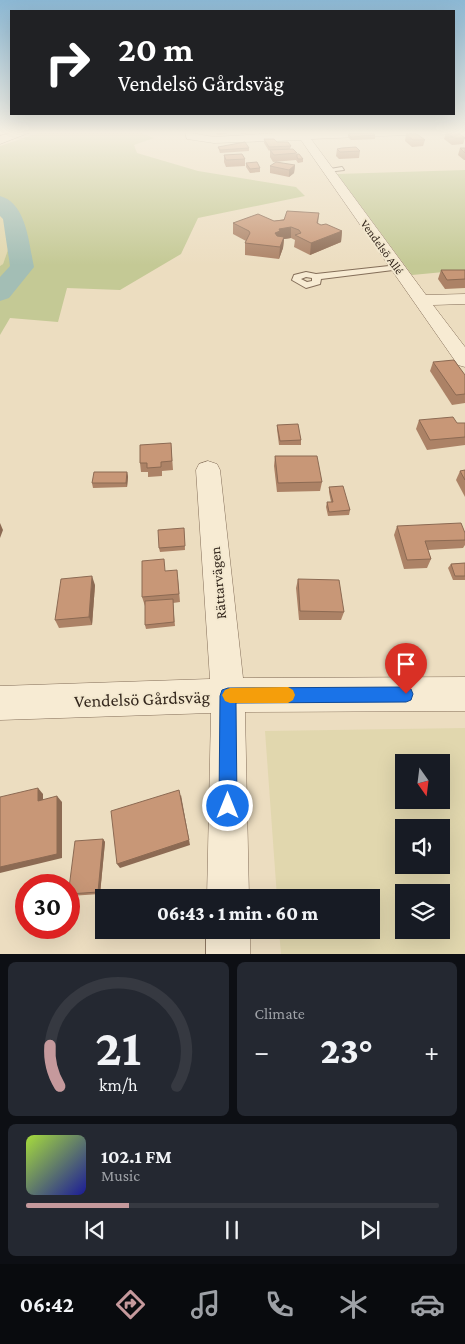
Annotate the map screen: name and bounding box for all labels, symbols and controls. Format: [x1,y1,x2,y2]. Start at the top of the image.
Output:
icon: right [35,30,100,95]
text: 20 m [118,30,193,69]
text: Vendelsö Gårdsväg [118,71,284,96]
street label: Vendelsö Allé [357,217,407,277]
street label: Rättarvägen [207,546,230,620]
pin [385,643,427,694]
icon: arrive [392,650,420,678]
street label: Vendelsö Gårdsväg [74,687,211,711]
north arrow [395,754,450,809]
map controls [395,754,450,939]
position arrow [201,779,253,831]
button: sound [395,819,450,874]
speed limit sign: 30 [15,874,80,939]
button: layers [395,884,450,939]
text: 06:43 · 1 min · 60 m [157,903,318,924]
text: Climate [255,1005,305,1022]
text: 21 [95,1018,141,1076]
text: 23° [320,1029,373,1071]
text: − [255,1036,269,1067]
text: + [424,1036,439,1067]
text: km/h [99,1075,138,1095]
text: 102.1 FM [101,1146,172,1167]
text: Music [101,1167,140,1184]
icon: previous [81,1216,109,1244]
icon: pause [218,1216,246,1244]
icon: next [356,1216,384,1244]
icon: directions [113,1287,148,1322]
icon: music [188,1287,223,1322]
icon: phone [262,1287,297,1322]
icon: climate [336,1287,371,1322]
icon: car [410,1287,445,1322]
text: 06:42 [20,1292,74,1317]

